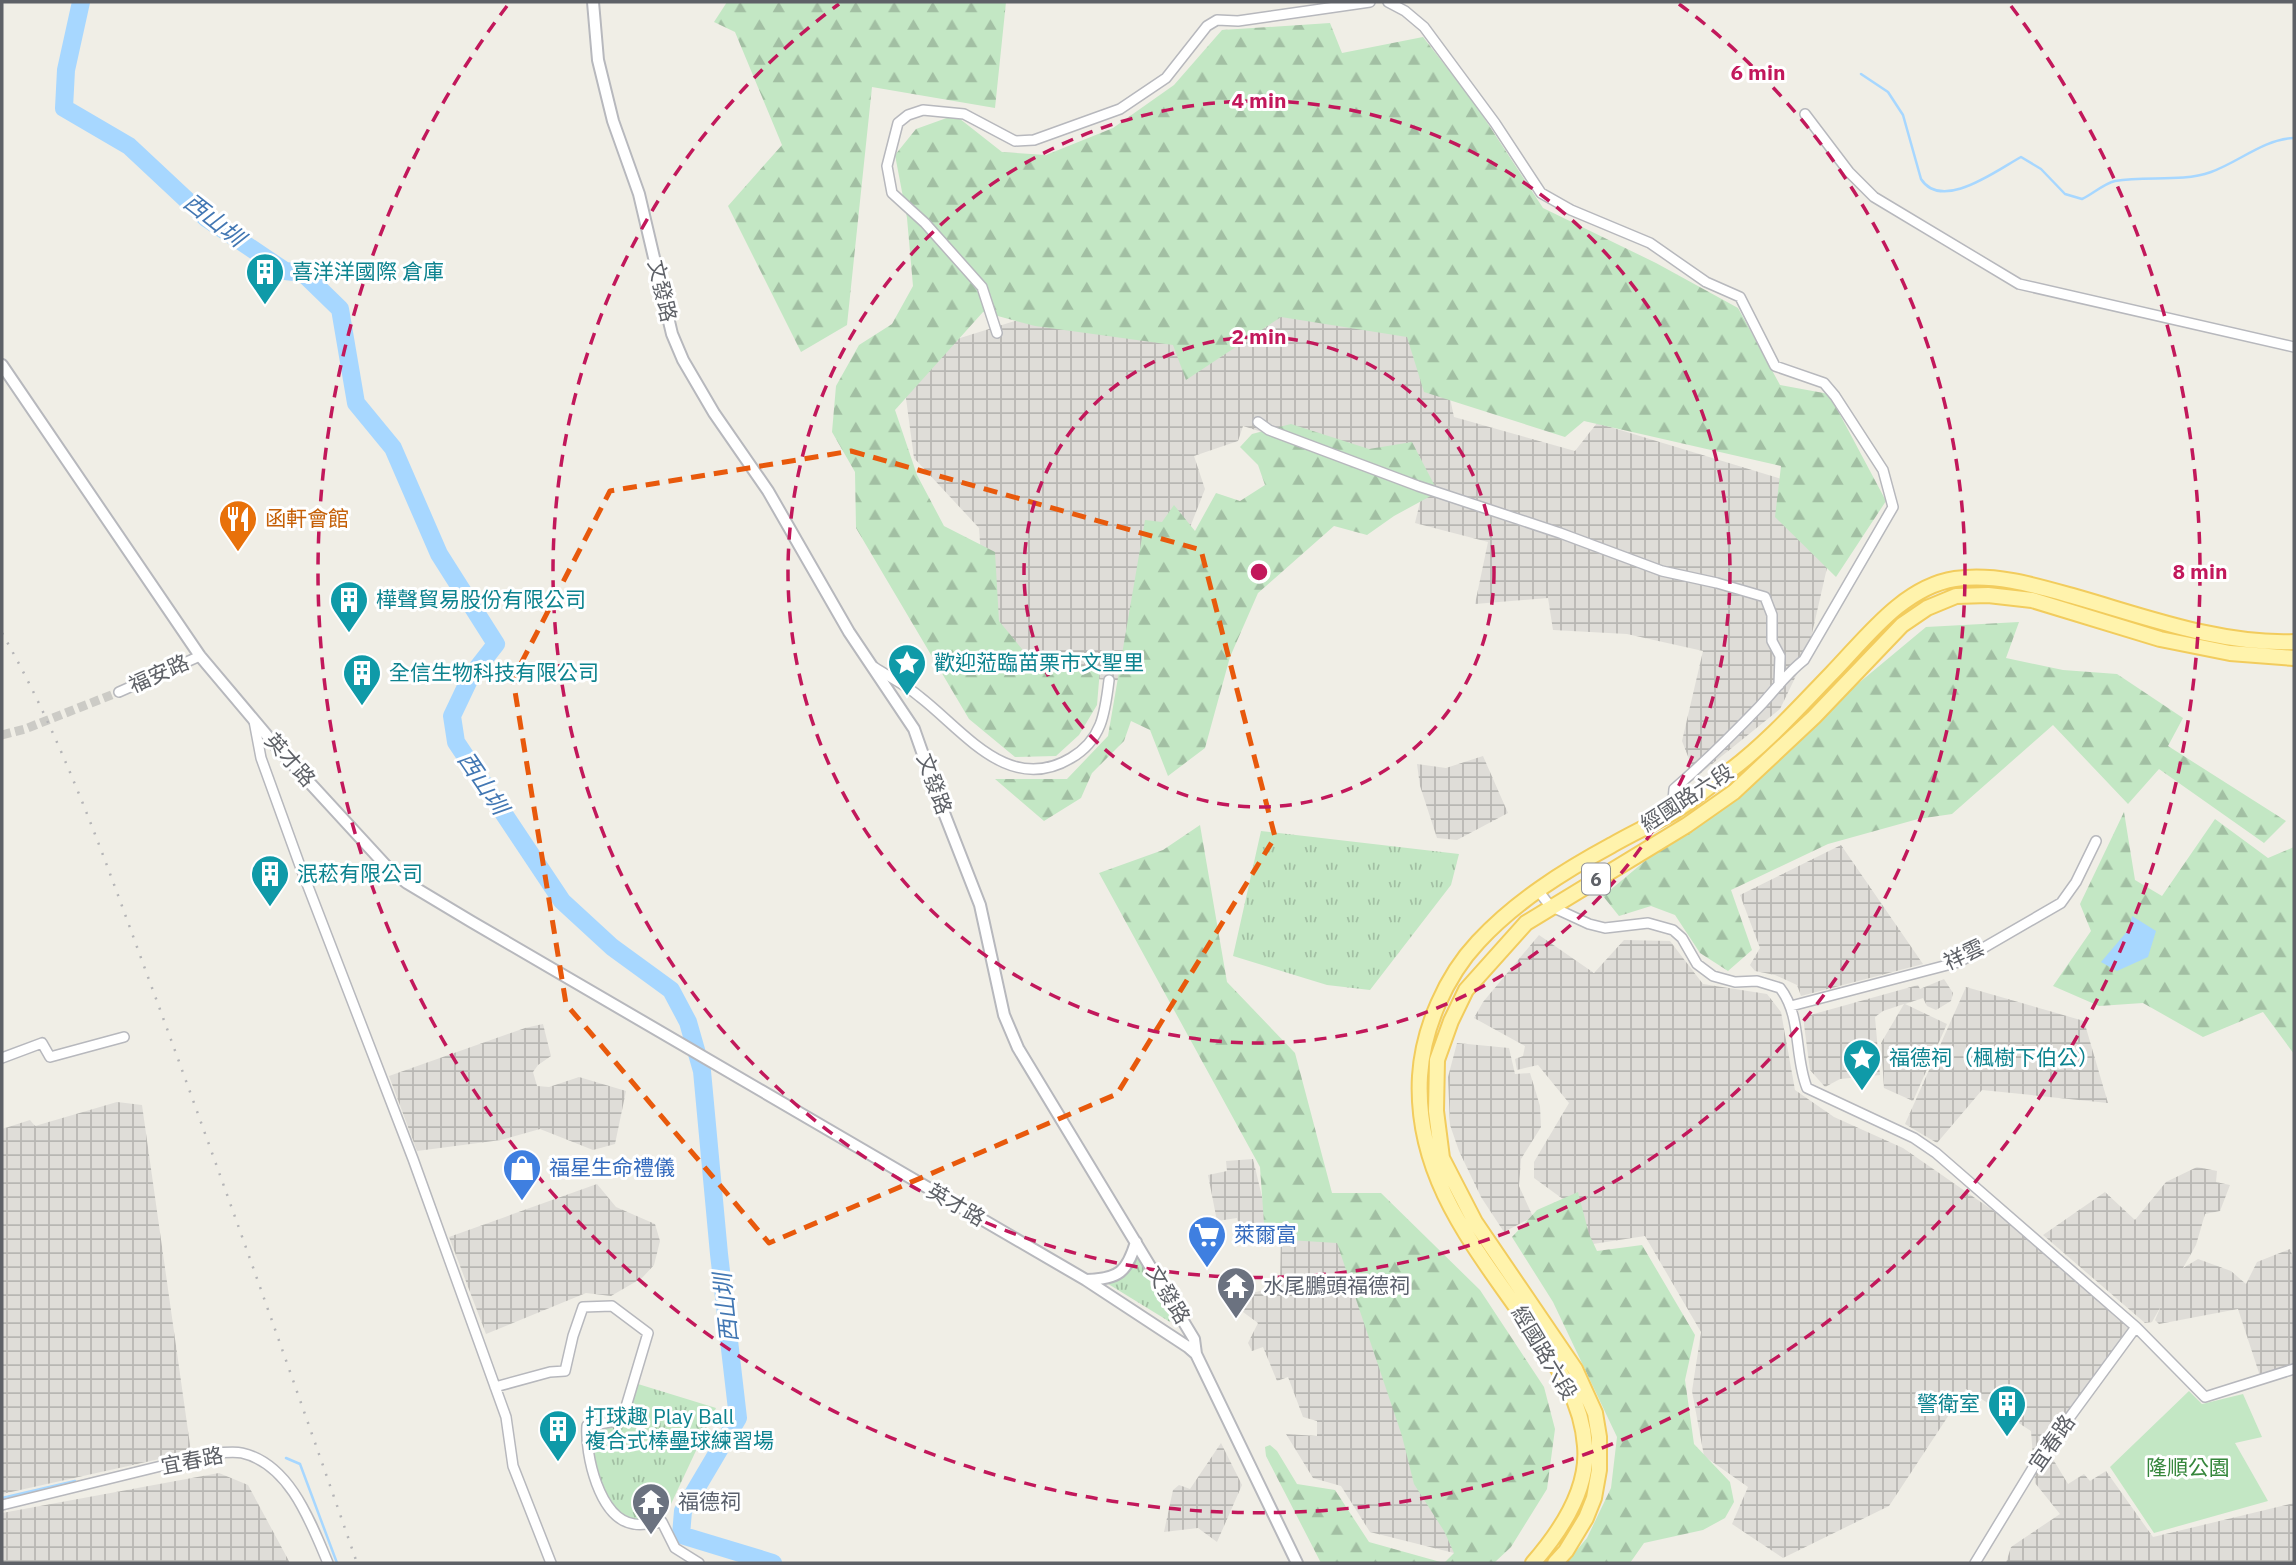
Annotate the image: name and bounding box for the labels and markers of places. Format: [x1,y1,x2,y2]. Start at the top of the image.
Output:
building icon: 喜洋洋國際 倉庫 [244,251,286,306]
place label: 喜洋洋國際 倉庫 [292,257,444,285]
restaurant icon: 函軒會館 [217,498,259,553]
place label: 函軒會館 [265,504,349,532]
centre of rings [1247,560,1271,584]
building icon: 樺聲貿易股份有限公司 [328,579,370,634]
place label: 樺聲貿易股份有限公司 [376,585,586,613]
place icon: 歡迎蒞臨苗栗市文聖里 [886,642,928,697]
place label: 歡迎蒞臨苗栗市文聖里 [934,648,1144,676]
building icon: 全信生物科技有限公司 [341,652,383,707]
place label: 全信生物科技有限公司 [389,658,599,686]
building icon: 泯菘有限公司 [249,853,291,908]
place label: 泯菘有限公司 [297,859,423,887]
place icon: 福德祠（楓樹下伯公） [1841,1037,1883,1092]
place label: 福德祠（楓樹下伯公） [1889,1043,2099,1071]
shop icon: 福星生命禮儀 [501,1147,543,1202]
place label: 福星生命禮儀 [549,1153,675,1181]
supermarket icon: 萊爾富 [1186,1214,1228,1269]
place label: 萊爾富 [1234,1220,1297,1248]
temple icon: 水尾鵬頭福德祠 [1215,1265,1257,1320]
place label: 水尾鵬頭福德祠 [1263,1271,1410,1299]
building icon: 警衛室 [1986,1383,2028,1438]
place label: 警衛室 [1917,1389,1980,1417]
place label: 打球趣 Play Ball 複合式棒壘球練習場 [585,1402,774,1454]
building icon: 打球趣 Play Ball 複合式棒壘球練習場 [537,1408,579,1463]
temple icon: 福德祠 [630,1481,672,1536]
place label: 福德祠 [678,1487,741,1515]

